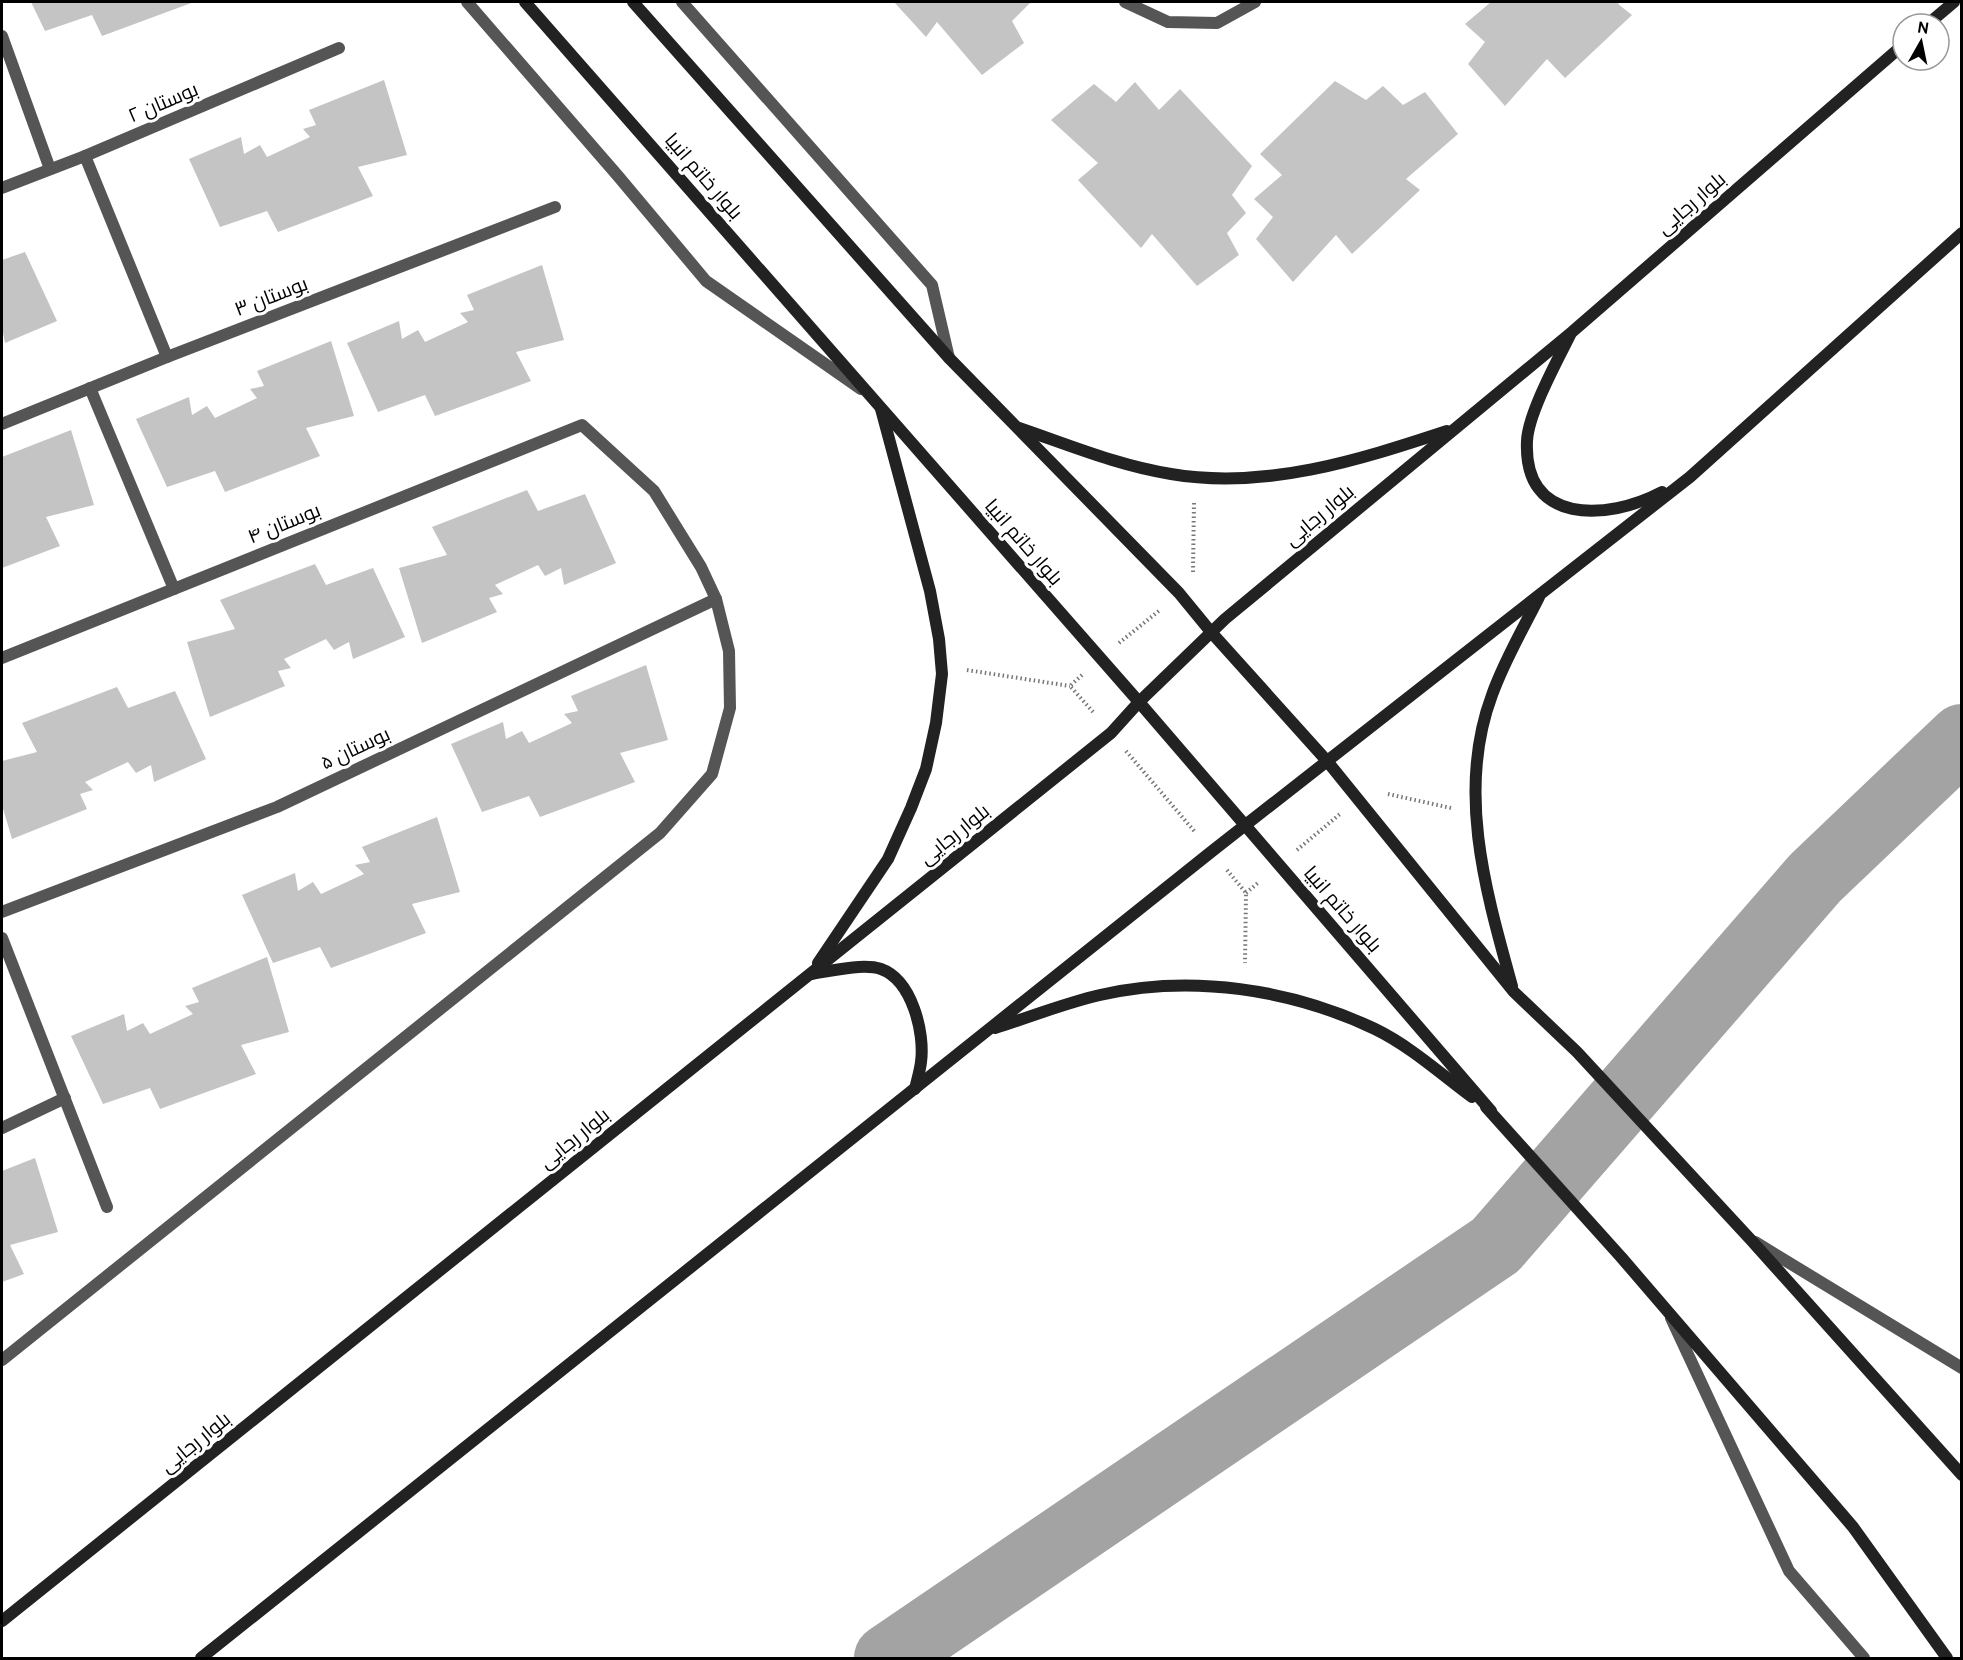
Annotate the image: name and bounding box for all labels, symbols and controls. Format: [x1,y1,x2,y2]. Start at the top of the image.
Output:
north arrow [1891,12,1951,72]
text: N [1916,17,1930,38]
street label: بوستان ۲ [124,77,202,128]
street label: بلوار خاتم انبیا [658,128,748,225]
street label: بلوار رجایی [1652,167,1731,240]
street label: بوستان ۳ [231,271,311,322]
street label: بلوار رجایی [1279,479,1359,552]
street label: بلوار خاتم انبیا [978,494,1068,591]
street label: بوستان ۴ [244,498,324,549]
street label: بوستان ۵ [316,721,394,775]
street label: بلوار رجایی [914,798,995,870]
street label: بلوار خاتم انبیا [1297,861,1387,958]
street label: بلوار رجایی [534,1102,615,1174]
street label: بلوار رجایی [155,1406,236,1478]

